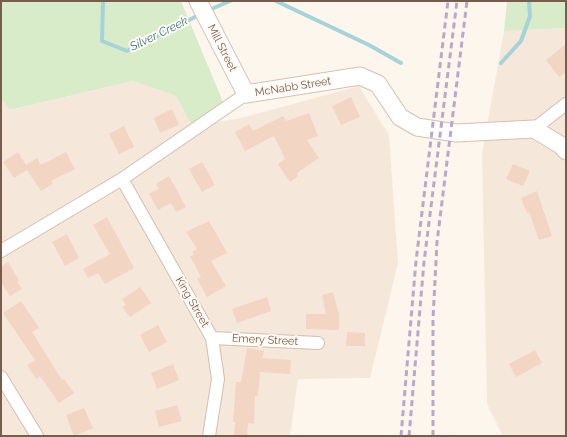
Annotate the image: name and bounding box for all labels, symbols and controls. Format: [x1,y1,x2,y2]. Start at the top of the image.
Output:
water label: Silver Creek [128,14,190,54]
street label: Mill Street [204,22,240,74]
street label: McNabb Street [254,74,332,100]
street label: King Street [172,274,212,330]
street label: Emery Street [232,332,298,348]

